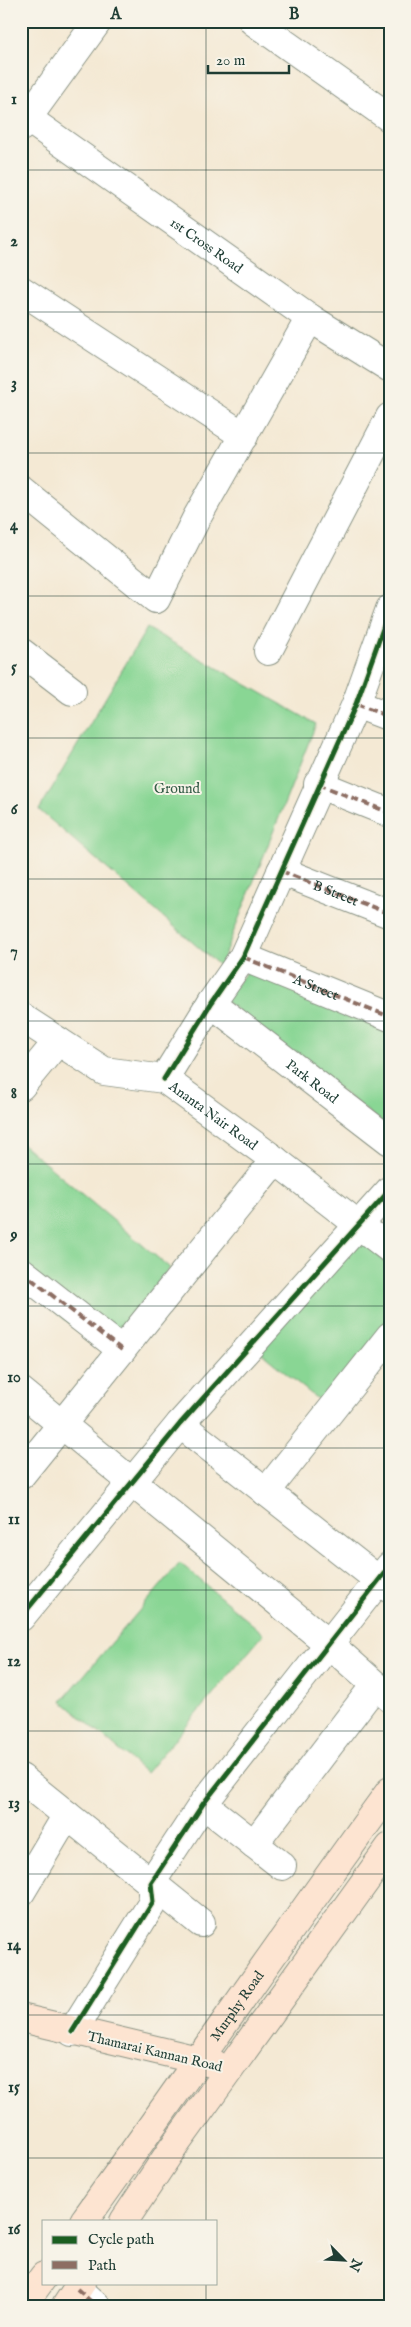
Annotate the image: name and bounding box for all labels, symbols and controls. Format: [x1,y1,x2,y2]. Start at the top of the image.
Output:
text: A [110,5,123,25]
text: B [289,5,300,25]
scale bar [208,42,290,74]
text: 20 m [216,51,246,70]
text: 1 [11,90,17,110]
street label: 1st Cross Road [166,214,247,278]
text: 2 [10,232,18,252]
text: 3 [11,374,17,394]
text: 4 [10,516,19,536]
text: 5 [11,658,17,678]
park label: Ground [154,780,201,798]
text: 6 [11,800,19,820]
street label: B Street [310,877,361,911]
text: 7 [10,942,18,962]
street label: A Street [290,970,341,1005]
street label: Park Road [282,1056,342,1108]
street label: Ananta Nair Road [164,1077,262,1155]
text: 8 [11,1084,17,1104]
text: 9 [10,1226,18,1246]
text: 10 [7,1368,21,1388]
text: 11 [8,1510,20,1530]
text: 12 [7,1652,21,1672]
text: 13 [8,1794,20,1814]
text: 14 [7,1936,22,1956]
street label: Murphy Road [207,1967,269,2045]
street label: Thamarai Kannan Road [86,2028,225,2076]
text: 15 [8,2078,20,2098]
text: 16 [8,2220,22,2240]
legend [42,2220,218,2284]
text: Cycle path [88,2230,154,2249]
north arrow [318,2234,368,2284]
text: N [344,2255,366,2274]
text: Path [88,2256,116,2275]

